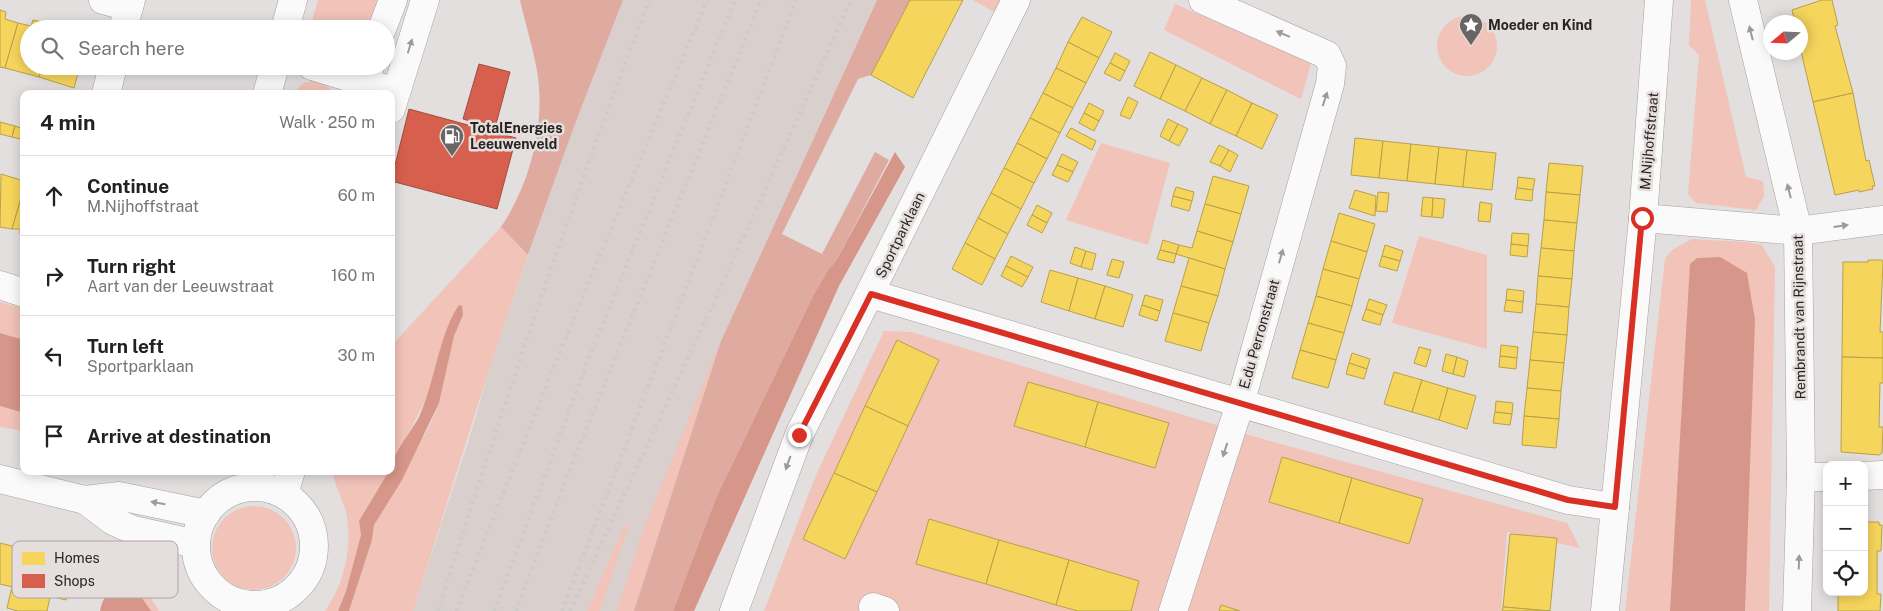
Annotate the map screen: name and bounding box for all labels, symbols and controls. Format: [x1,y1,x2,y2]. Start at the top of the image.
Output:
place icon: Moeder en Kind [1458,12,1484,46]
north arrow [1763,15,1808,60]
place label: Moeder en Kind [1488,17,1592,33]
search box [20,20,395,75]
one-way arrow [1747,25,1755,40]
one-way arrow [1276,30,1290,38]
icon: search [38,34,66,62]
text: Search here [78,37,185,59]
one-way arrow [407,39,414,54]
one-way arrow [1322,92,1330,107]
street label: M.Nijhoffstraat [1637,92,1661,190]
text: 4 min [40,110,95,135]
text: Walk · 250 m [279,113,375,132]
place label: TotalEnergies Leeuwenveld [470,120,563,152]
fuel station icon: TotalEnergies Leeuwenveld [439,123,465,157]
text: Continue [87,175,169,197]
icon: ahead [40,182,68,210]
one-way arrow [1784,183,1792,198]
text: 60 m [338,186,375,205]
street label: Sportparklaan [872,190,928,280]
text: M.Nijhoffstraat [87,197,199,216]
route start [1631,207,1654,230]
one-way arrow [1833,222,1849,230]
street label: Rembrandt van Rijnstraat [1790,235,1808,399]
one-way arrow [1277,248,1285,263]
text: Turn right [87,255,176,277]
icon: right [40,262,68,290]
text: 160 m [331,266,375,285]
text: Aart van der Leeuwstraat [87,277,274,296]
street label: E.du Perronstraat [1236,277,1282,391]
text: Turn left [87,335,164,357]
icon: left [40,342,68,370]
text: 30 m [338,346,375,365]
text: Sportparklaan [87,357,194,376]
icon: arrive [40,422,68,450]
route end [788,424,811,447]
text: Arrive at destination [87,425,271,447]
one-way arrow [1221,443,1228,458]
one-way arrow [784,456,792,471]
map controls [1823,461,1868,596]
button: + [1823,461,1868,506]
one-way arrow [150,499,166,507]
button: − [1823,506,1868,551]
legend [12,541,178,598]
text: Homes [54,550,100,566]
button: locate [1823,551,1868,596]
one-way arrow [1795,554,1803,570]
text: Shops [54,573,95,589]

